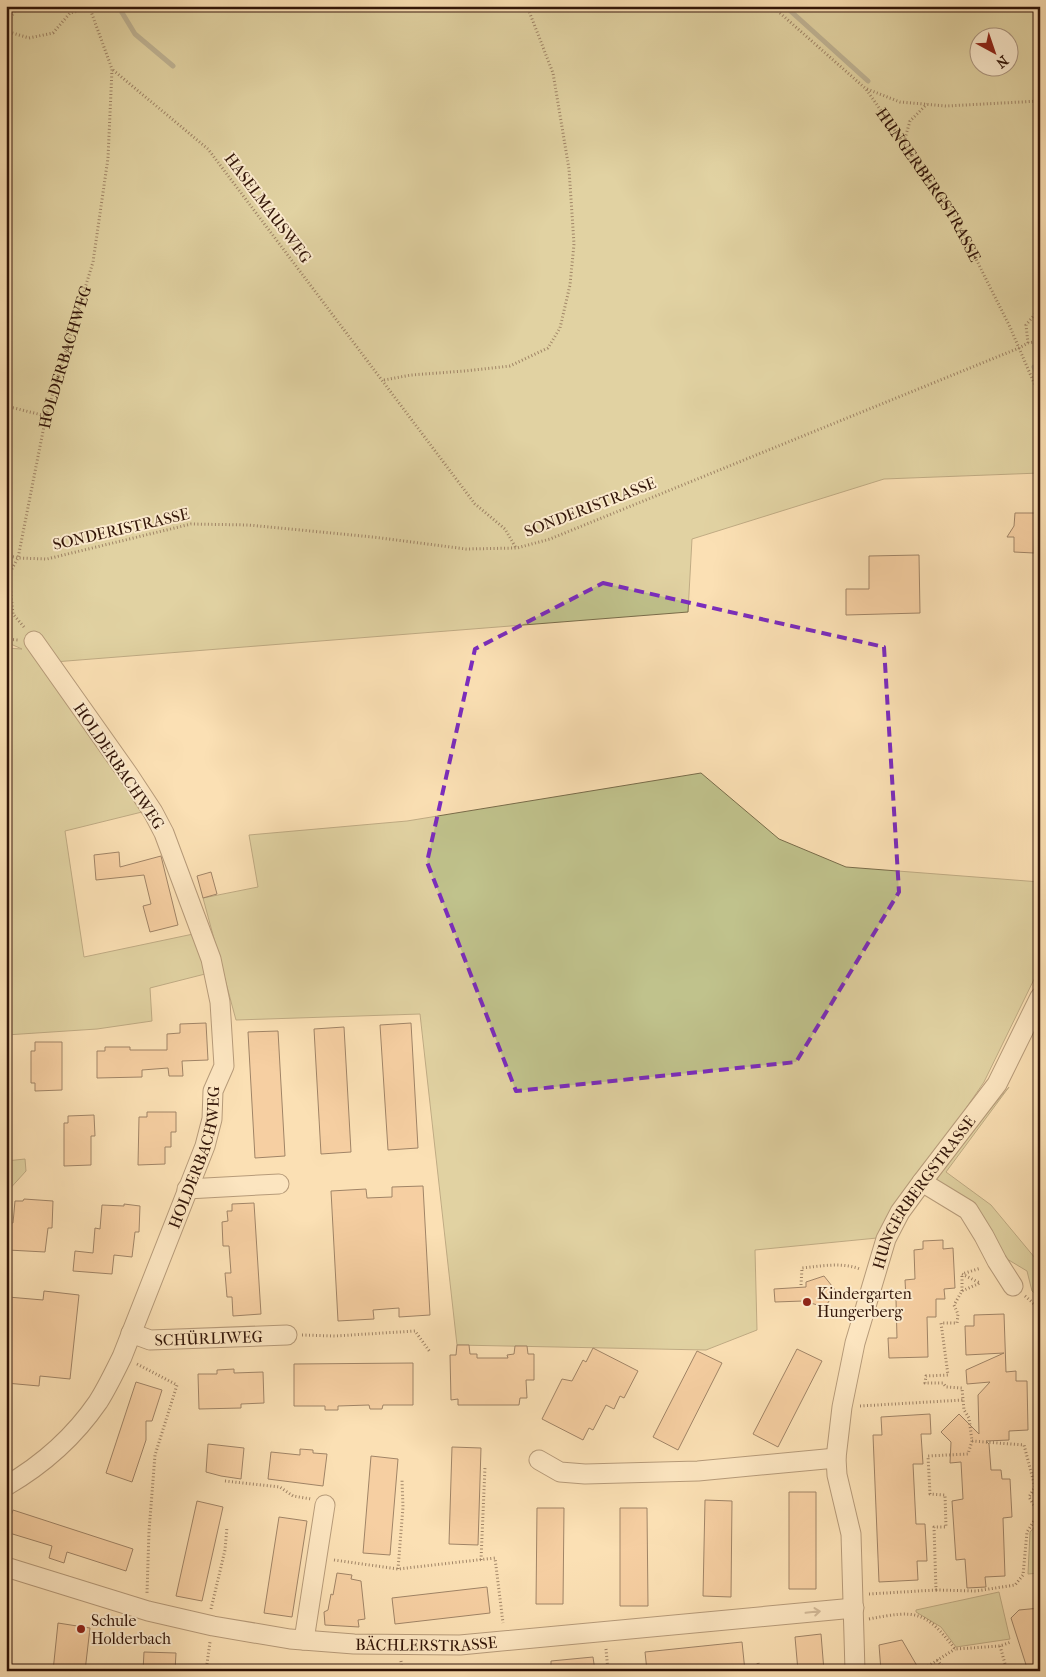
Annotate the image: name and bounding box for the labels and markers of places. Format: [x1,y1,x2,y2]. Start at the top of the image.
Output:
place label: Kindergarten Hungerberg [817,1284,912,1321]
marker: Kindergarten Hungerberg [801,1296,813,1308]
place label: Schule Holderbach [91,1611,171,1648]
marker: Schule Holderbach [75,1623,87,1635]

